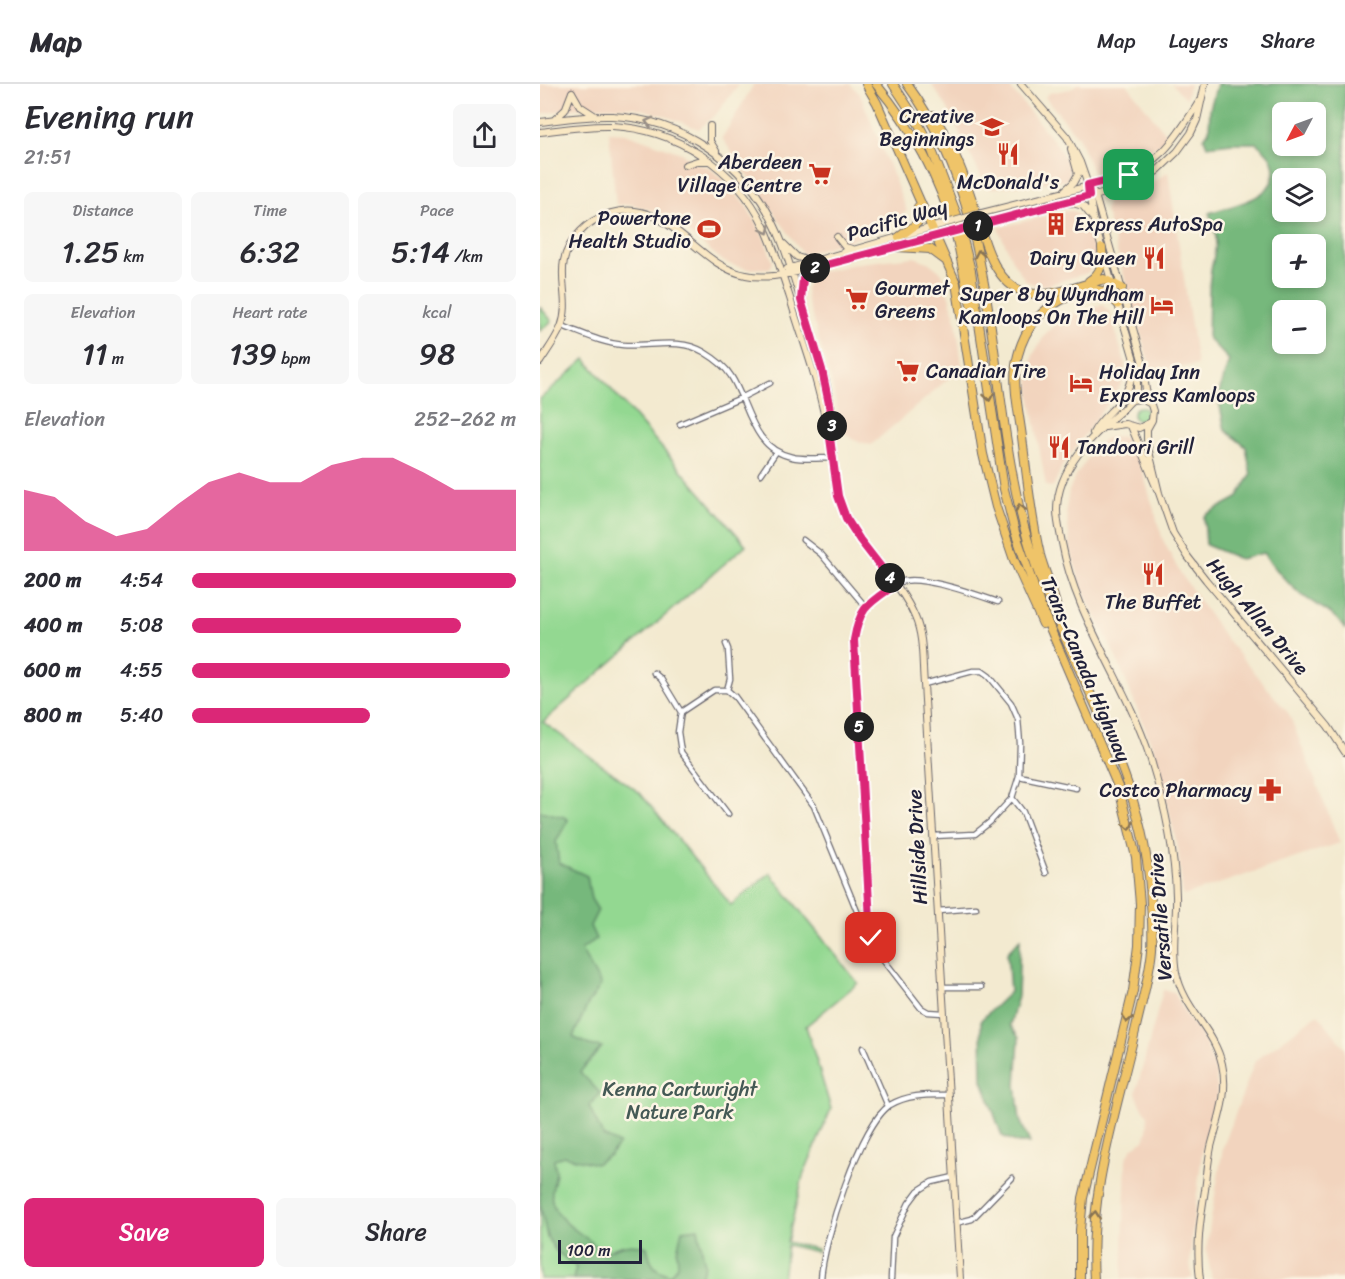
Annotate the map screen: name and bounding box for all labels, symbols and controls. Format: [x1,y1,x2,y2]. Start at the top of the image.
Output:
text: Map [30,17,82,66]
text: Map [1097,22,1136,60]
text: Layers [1169,22,1228,60]
text: Share [1261,22,1315,60]
text: Evening run [24,88,194,146]
place label: Creative Beginnings [879,99,975,157]
north arrow [1272,102,1326,156]
map controls [1272,102,1326,354]
button: share [453,104,516,167]
school or university icon: Creative Beginnings [979,114,1005,140]
one-way arrow [644,116,654,129]
text: 21:51 [24,140,71,175]
restaurant icon: McDonald's [995,141,1021,167]
place label: Aberdeen Village Centre [677,145,802,203]
pin [1103,149,1154,200]
icon: arrive [1112,158,1145,191]
supermarket icon: Aberdeen Village Centre [807,161,833,187]
place label: McDonald's [957,165,1060,200]
button: layers [1272,168,1326,222]
street label: Pacific Way [843,189,952,252]
text: Distance [73,196,133,225]
text: Time [253,196,287,225]
text: Pace [420,196,454,225]
place label: Powertone Health Studio [568,201,691,259]
place label: Express AutoSpa [1074,207,1223,242]
pin: 1 [963,211,993,241]
text: 1 [975,211,981,240]
building icon: Express AutoSpa [1043,211,1069,237]
sports icon: Powertone Health Studio [696,216,722,242]
one-way arrow [758,224,770,235]
text: 1.25 [62,225,119,279]
text: 6:32 [240,225,300,279]
text: 5:14 [391,225,450,279]
button: + [1272,234,1326,288]
place label: Dairy Queen [1030,241,1136,276]
text: km [119,242,144,271]
text: /km [450,242,483,271]
restaurant icon: Dairy Queen [1141,245,1167,271]
one-way arrow [973,249,986,259]
pin: 2 [800,253,830,283]
text: 2 [810,253,820,282]
place label: Gourmet Greens [875,271,951,329]
place label: Super 8 by Wyndham Kamloops On The Hill [959,277,1145,335]
supermarket icon: Gourmet Greens [844,286,870,312]
hotel icon: Super 8 by Wyndham Kamloops On The Hill [1149,292,1175,318]
text: Elevation [71,298,135,327]
text: Heart rate [232,298,308,327]
text: kcal [422,298,452,327]
button: − [1272,300,1326,354]
text: 11 [82,327,108,381]
text: 139 [229,327,277,381]
text: 98 [419,327,455,381]
text: m [108,344,124,373]
text: bpm [277,344,311,373]
place label: Canadian Tire [926,354,1046,389]
place label: Holiday Inn Express Kamloops [1099,355,1256,413]
supermarket icon: Canadian Tire [895,358,921,384]
hotel icon: Holiday Inn Express Kamloops [1068,370,1094,396]
one-way arrow [983,392,995,402]
text: Elevation [24,402,105,437]
text: 252–262 m [414,402,516,437]
pin: 3 [817,411,847,441]
text: 3 [828,411,836,440]
place label: Tandoori Grill [1077,430,1195,465]
restaurant icon: Tandoori Grill [1046,434,1072,460]
one-way arrow [1015,503,1027,514]
street label: Hugh Allan Drive [1197,549,1318,684]
restaurant icon: The Buffet [1140,561,1166,587]
text: 200 m [24,563,81,598]
text: 4:54 [120,563,163,598]
pin: 4 [875,563,905,593]
text: 4 [885,563,895,592]
street label: Trans-Canada Highway [1030,571,1141,768]
place label: The Buffet [1105,585,1202,620]
text: 400 m [24,608,82,643]
text: 5:08 [120,608,163,643]
text: 600 m [24,653,81,688]
text: 4:55 [120,653,163,688]
text: 800 m [24,698,82,733]
text: 5:40 [120,698,163,733]
pin: 5 [844,712,874,742]
text: 5 [854,712,864,741]
place label: Costco Pharmacy [1099,773,1253,808]
pharmacy icon: Costco Pharmacy [1257,777,1283,803]
street label: Hillside Drive [897,788,938,906]
one-way arrow [1121,820,1134,830]
street label: Versatile Drive [1139,852,1182,982]
pin [845,912,896,963]
icon: check [854,921,887,954]
one-way arrow [1121,1013,1134,1023]
park label: Kenna Cartwright Nature Park [603,1072,758,1130]
button: Save [24,1198,264,1267]
button: Share [276,1198,516,1267]
one-way arrow [1089,1210,1101,1219]
text: 100 m [567,1236,611,1265]
scale bar [558,1237,642,1264]

